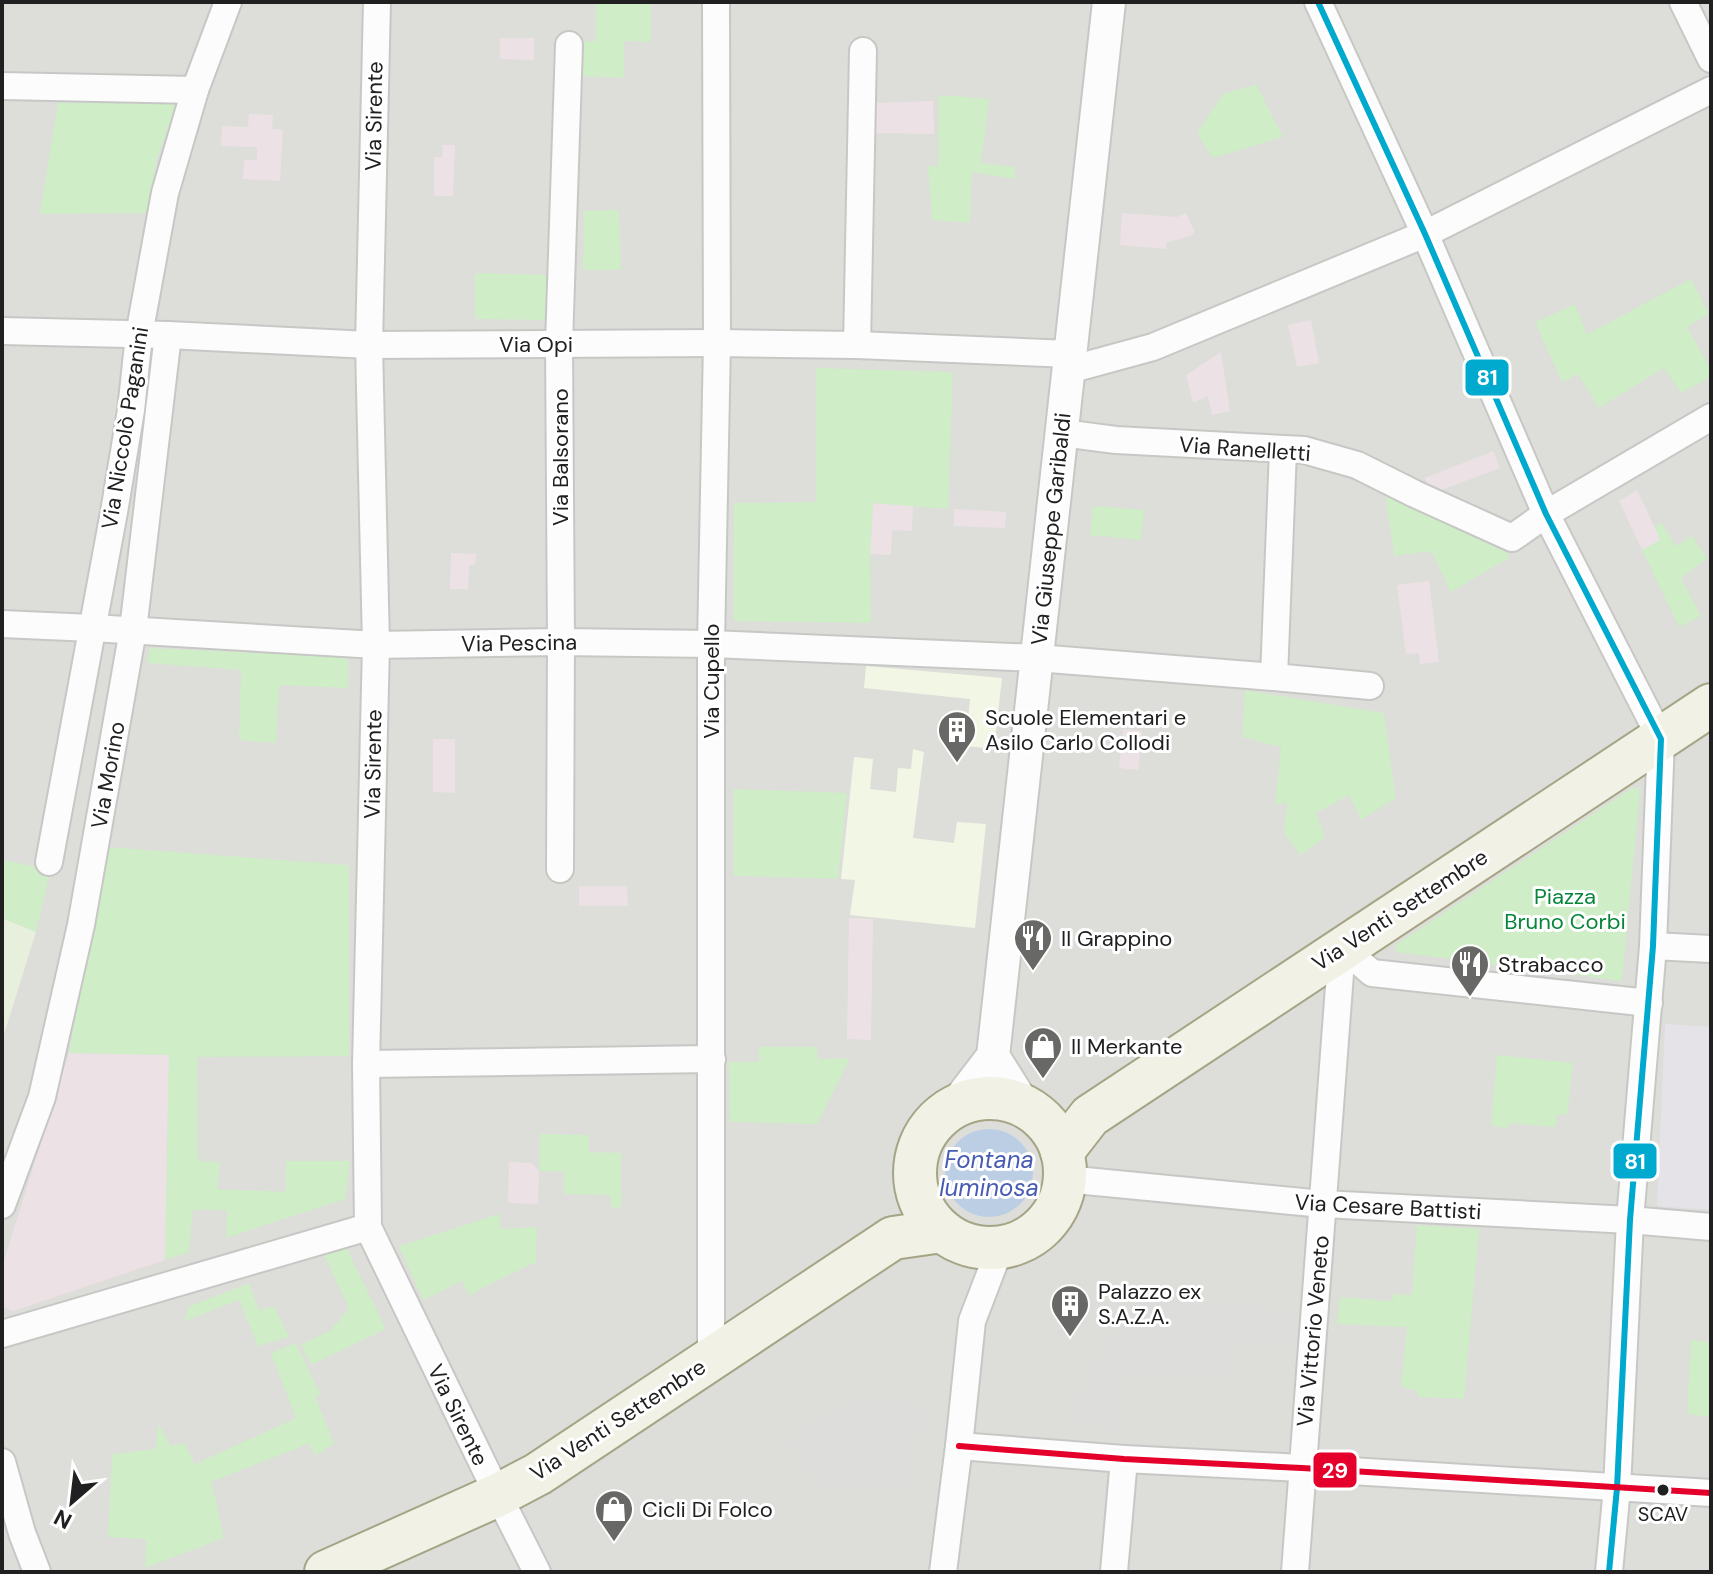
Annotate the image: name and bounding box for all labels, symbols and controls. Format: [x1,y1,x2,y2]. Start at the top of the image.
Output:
street label: Via Sirente [359,61,389,171]
street label: Via Niccolò Paganini [95,325,155,531]
street label: Via Opi [499,330,573,359]
line badge: 81 [1464,358,1510,397]
text: 81 [1476,363,1498,392]
street label: Via Balsorano [546,388,575,526]
street label: Via Giuseppe Garibaldi [1024,411,1078,647]
street label: Via Ranelletti [1178,430,1312,468]
street label: Via Cupello [697,623,726,739]
street label: Via Pescina [461,627,577,659]
place label: Scuole Elementari e Asilo Carlo Collodi [985,703,1186,757]
street label: Via Sirente [358,709,388,819]
building icon: Scuole Elementari e Asilo Carlo Collodi [936,709,978,764]
street label: Via Morino [84,719,132,831]
street label: Via Venti Settembre [1307,842,1493,978]
park label: Piazza Bruno Corbi [1504,882,1626,936]
restaurant icon: Il Grappino [1012,917,1054,972]
place label: Il Grappino [1061,924,1172,953]
restaurant icon: Strabacco [1449,943,1491,998]
place label: Strabacco [1498,950,1603,979]
shop icon: Il Merkante [1022,1025,1064,1080]
place label: Il Merkante [1071,1032,1182,1061]
line badge: 81 [1612,1142,1658,1180]
water label: Fontana luminosa [939,1144,1039,1203]
text: 81 [1624,1147,1646,1176]
street label: Via Cesare Battisti [1294,1188,1482,1226]
street label: Via Vittorio Veneto [1290,1234,1336,1428]
place label: Palazzo ex S.A.Z.A. [1098,1277,1201,1331]
building icon: Palazzo ex S.A.Z.A. [1049,1283,1091,1338]
street label: Via Venti Settembre [525,1352,711,1488]
street label: Via Sirente [421,1359,495,1471]
line badge: 29 [1312,1451,1358,1489]
text: 29 [1322,1456,1348,1485]
north arrow [32,1462,112,1542]
marker: SCAV [1655,1482,1671,1498]
shop icon: Cicli Di Folco [593,1488,635,1543]
place label: Cicli Di Folco [642,1495,773,1524]
place label: SCAV [1638,1501,1688,1527]
text: N [49,1503,77,1536]

